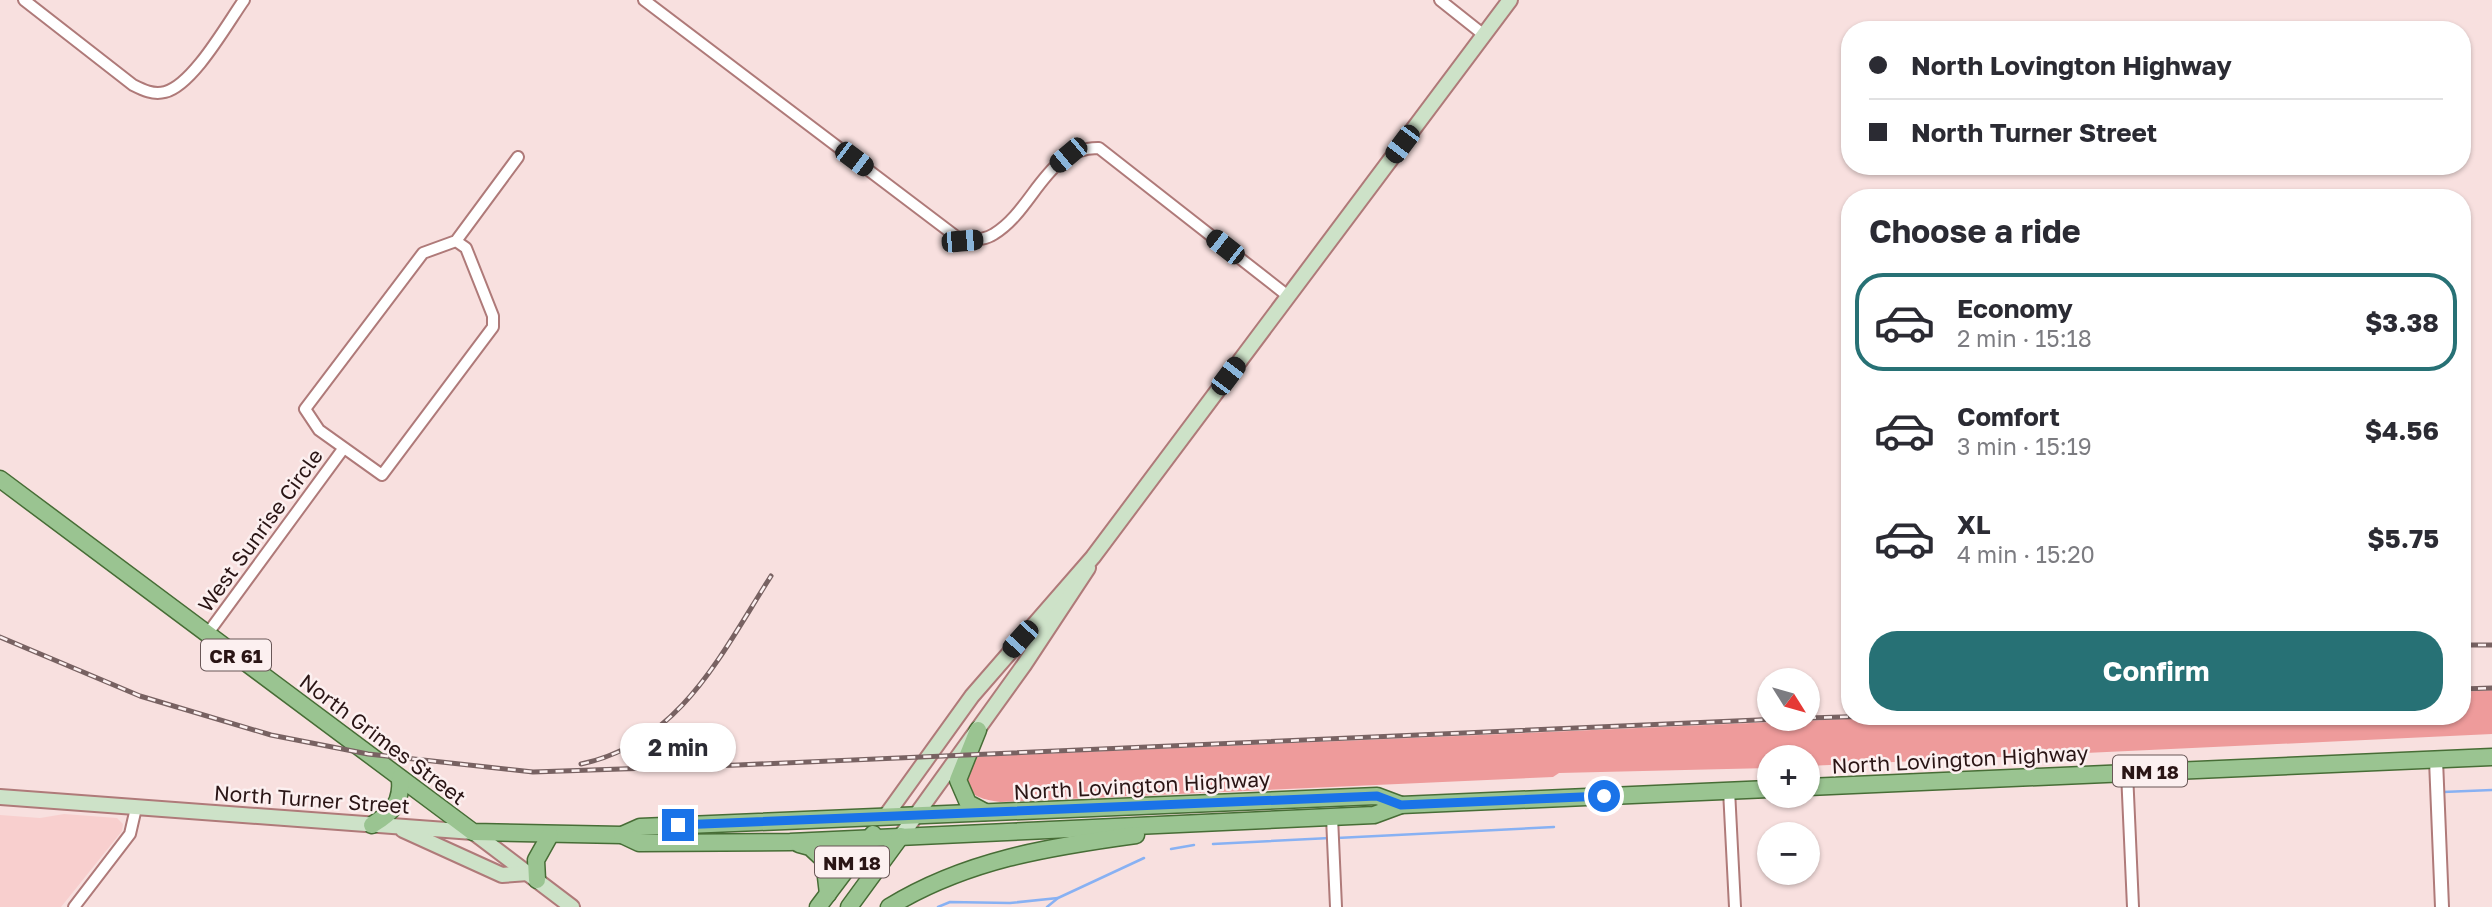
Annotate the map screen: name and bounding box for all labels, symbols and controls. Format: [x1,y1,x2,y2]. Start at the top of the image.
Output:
text: North Lovington Highway [1911,50,2232,81]
text: North Turner Street [1911,117,2157,148]
car [1381,121,1424,167]
car [1046,133,1091,177]
car [831,138,878,180]
text: Choose a ride [1869,212,2081,250]
car [1202,226,1249,268]
car [941,229,984,253]
icon: car [1873,291,1936,354]
text: Economy [1957,293,2073,324]
text: $3.38 [2365,307,2439,338]
text: 2 min · 15:18 [1957,324,2092,352]
car [1207,353,1250,399]
icon: car [1873,399,1936,462]
text: Comfort [1957,401,2060,432]
text: $4.56 [2365,415,2439,446]
text: 3 min · 15:19 [1957,432,2092,460]
street label: West Sunrise Circle [192,443,328,617]
icon: car [1873,507,1936,570]
text: XL [1957,509,1991,540]
text: $5.75 [2367,523,2439,554]
text: 4 min · 15:20 [1957,540,2095,568]
car [999,616,1042,662]
button: Confirm [1869,631,2443,711]
road number: CR 61 [201,640,271,670]
street label: North Grimes Street [295,668,471,810]
north arrow [1757,668,1820,732]
map controls [1757,668,1820,885]
callout: 2 min [620,724,736,772]
text: 2 min [648,733,708,761]
street label: North Lovington Highway [1831,739,2089,779]
button: + [1757,745,1820,808]
road number: NM 18 [2113,756,2187,786]
street label: North Lovington Highway [1013,765,1271,805]
street label: North Turner Street [213,779,411,819]
route start [1588,780,1620,812]
route end [662,809,694,841]
button: − [1757,822,1820,885]
road number: NM 18 [815,846,889,877]

